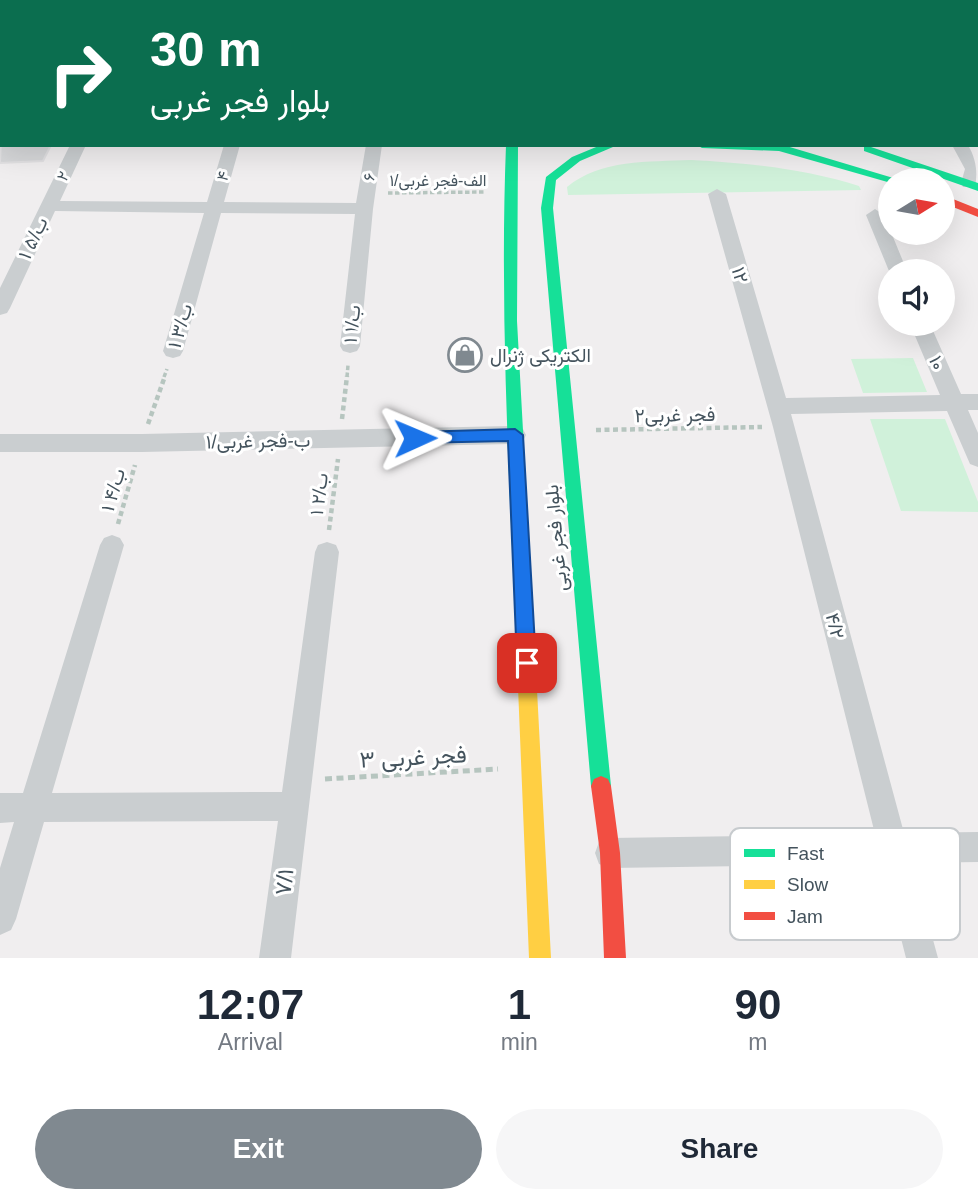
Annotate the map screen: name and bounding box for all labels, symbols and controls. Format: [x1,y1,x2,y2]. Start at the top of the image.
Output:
text: 30 m [150,22,262,76]
icon: right [35,28,126,119]
text: بلوار فجر غربی [150,83,330,119]
north arrow [878,168,956,245]
map controls [878,168,955,336]
street label: ۲ [54,169,72,183]
street label: ۴ [214,169,232,183]
street label: ۶ [360,172,378,182]
street label: ۱/الف-فجر غربی [389,172,487,191]
street label: ۱ ب/۵ [14,214,53,263]
button: sound [878,259,955,336]
street label: ۱۲ [728,265,752,285]
street label: ۱ ب/۳ [164,301,197,351]
street label: ۱ ب/۱ [340,304,365,344]
shop icon: الکتریکی ژنرال [446,336,484,374]
place label: الکتریکی ژنرال [490,345,591,367]
street label: ۱۰ [925,353,949,373]
position arrow [378,401,452,475]
street label: فجر غربی۲ [634,404,716,427]
street label: ۱/ب-فجر غربی [206,430,310,453]
street label: ۱ ب/۴ [97,466,130,514]
street label: ۱ ب/۲ [306,472,333,517]
street label: بلوار فجر غربی [541,484,572,592]
street label: ۴/۲ [822,611,848,641]
pin [497,633,557,693]
icon: arrive [508,644,546,682]
street label: ۳ فجر غربی [359,741,467,775]
legend [730,828,960,940]
text: Fast [787,843,825,864]
street label: ۷/۱ [269,867,299,897]
text: Slow [787,874,828,895]
text: Jam [787,906,823,927]
text: 12:07 [197,981,304,1028]
text: 1 [508,981,531,1028]
text: 90 [735,981,781,1028]
text: Arrival [218,1029,283,1055]
text: min [501,1029,538,1055]
text: m [748,1029,767,1055]
button: Exit [35,1109,482,1189]
button: Share [496,1109,943,1189]

